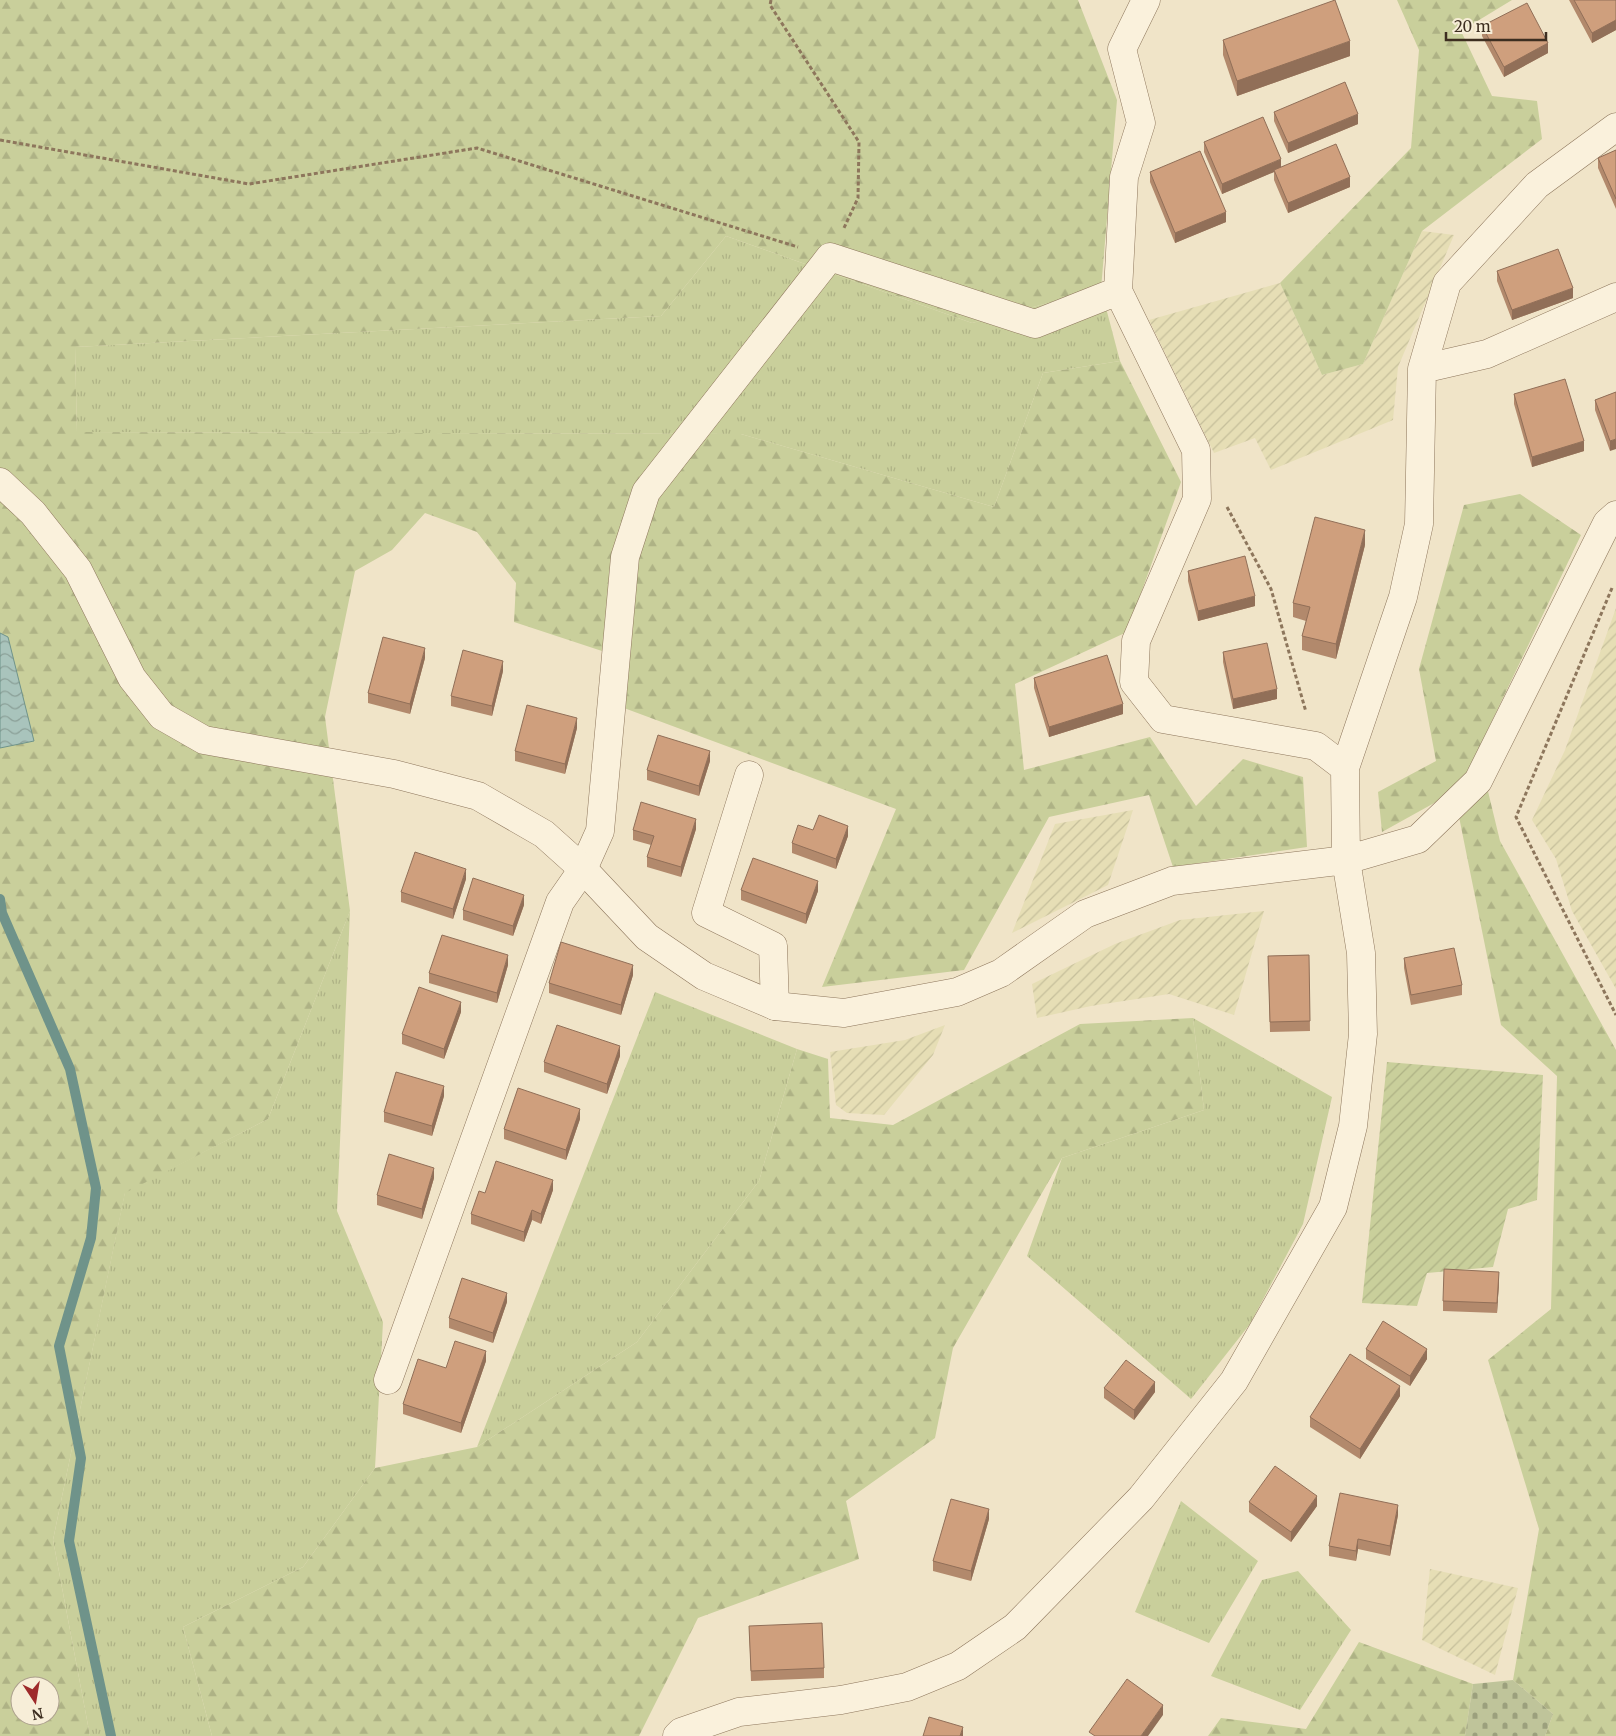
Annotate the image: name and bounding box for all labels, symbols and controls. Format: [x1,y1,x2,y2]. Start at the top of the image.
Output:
scale bar [1446,10,1546,42]
text: 20 m [1454,17,1491,36]
north arrow [10,1676,60,1726]
text: N [30,1704,45,1724]

